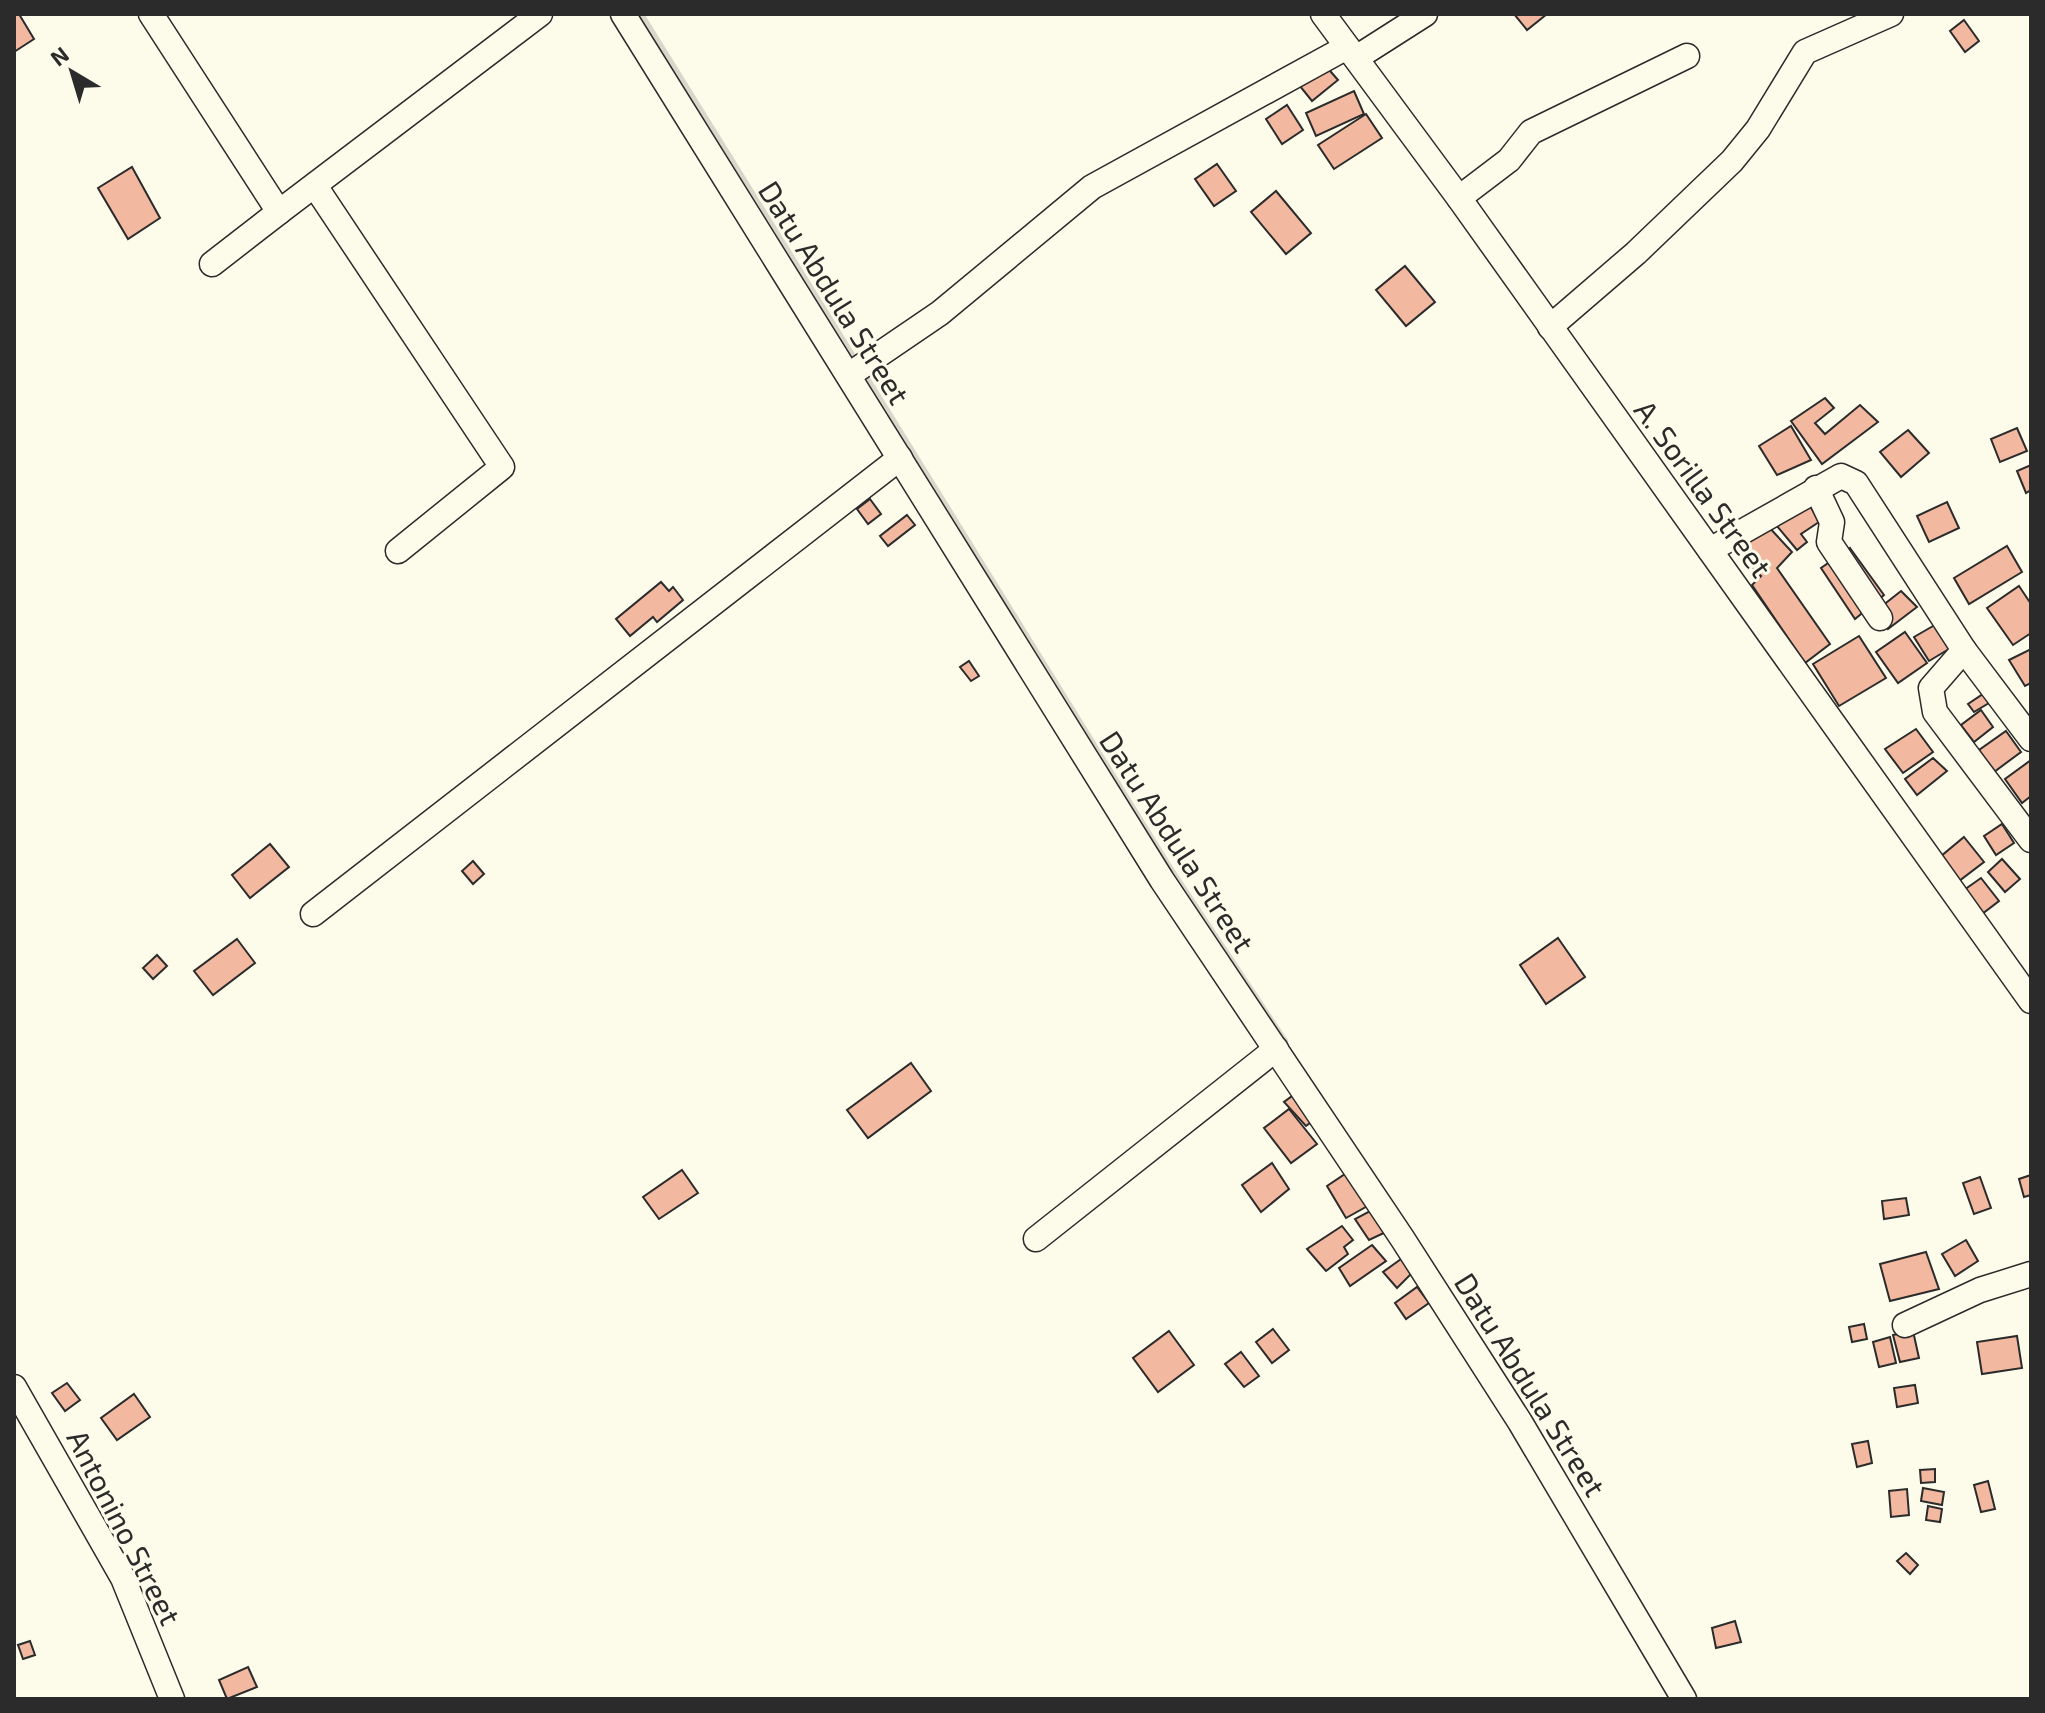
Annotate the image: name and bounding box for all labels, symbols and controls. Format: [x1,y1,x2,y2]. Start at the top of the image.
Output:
north arrow [32,32,112,112]
text: N [45,40,73,71]
street label: Datu Abdula Street [752,174,918,410]
street label: A. Sorilla Street [1628,393,1780,583]
street label: Datu Abdula Street [1093,724,1263,958]
street label: Datu Abdula Street [1448,1266,1614,1502]
street label: Antonino Street [60,1424,190,1630]

